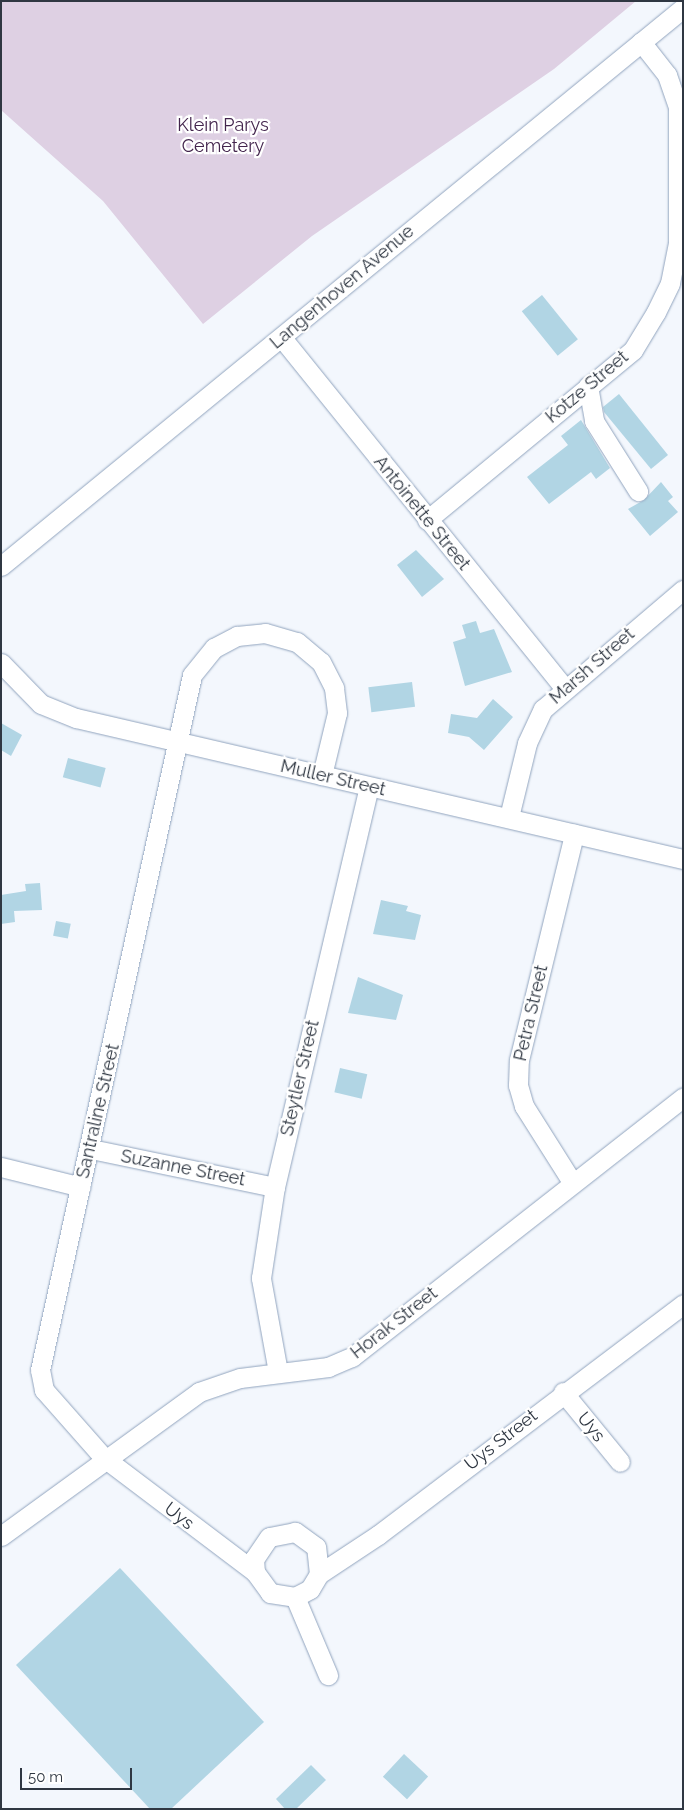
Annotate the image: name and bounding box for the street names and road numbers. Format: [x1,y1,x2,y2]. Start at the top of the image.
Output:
street label: Langenhoven Avenue [265,220,419,354]
street label: Kotze Street [541,346,633,428]
street label: Antoinette Street [369,451,475,575]
street label: Marsh Street [545,623,639,709]
street label: Muller Street [278,755,388,801]
street label: Petra Street [509,963,553,1063]
street label: Steytler Street [276,1018,324,1138]
street label: Santraline Street [72,1042,124,1180]
street label: Suzanne Street [119,1145,247,1191]
street label: Horak Street [346,1282,442,1364]
street label: Uys Street [460,1405,542,1475]
street label: Uys [573,1408,609,1446]
street label: Uys [160,1498,198,1534]

